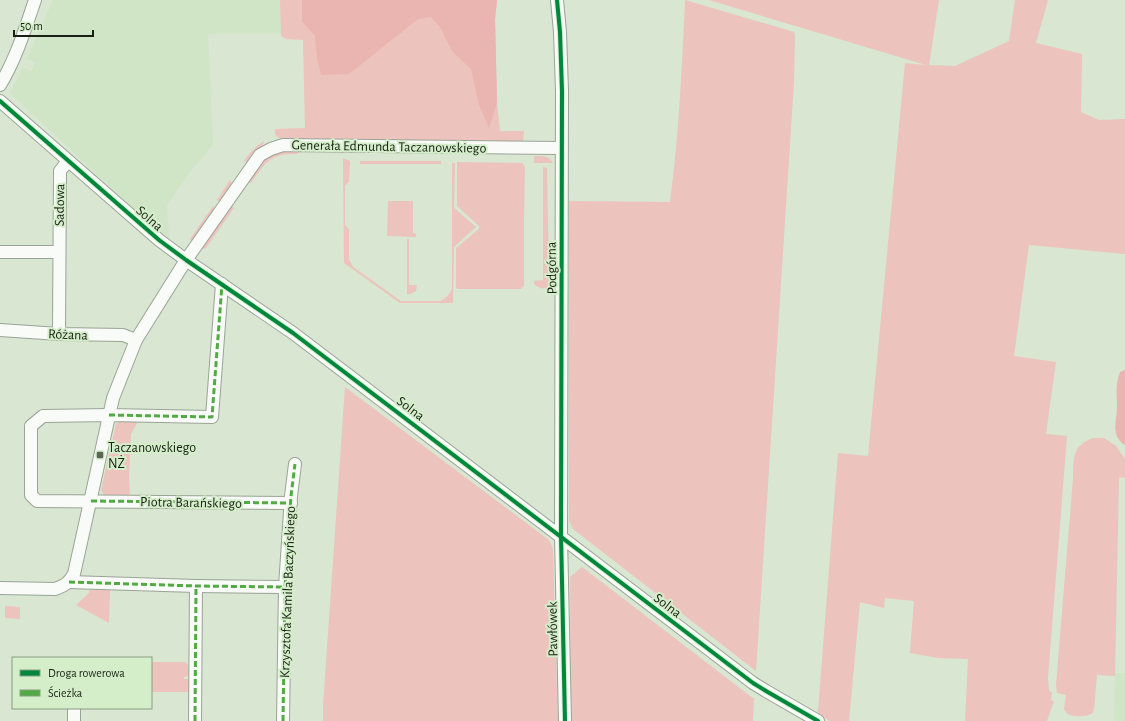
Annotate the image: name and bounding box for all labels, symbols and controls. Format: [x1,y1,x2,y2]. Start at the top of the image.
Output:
scale bar [14,12,93,38]
text: 50 m [20,20,43,32]
street label: Generała Edmunda Taczanowskiego [291,138,487,156]
street label: Sadowa [53,183,67,226]
street label: Solna [133,204,166,234]
street label: Podgórna [545,241,559,294]
street label: Różana [48,327,89,343]
street label: Solna [394,394,427,424]
place label: Taczanowskiego NŻ [108,441,196,471]
marker: Taczanowskiego NŻ [95,450,105,460]
street label: Piotra Barańskiego [140,495,242,511]
street label: Krzysztofa Kamila Baczyńskiego [278,505,298,678]
street label: Solna [651,591,684,621]
street label: Pawłówek [546,601,560,657]
legend [12,657,152,709]
text: Droga rowerowa [48,667,125,679]
text: Ścieżka [48,685,83,699]

